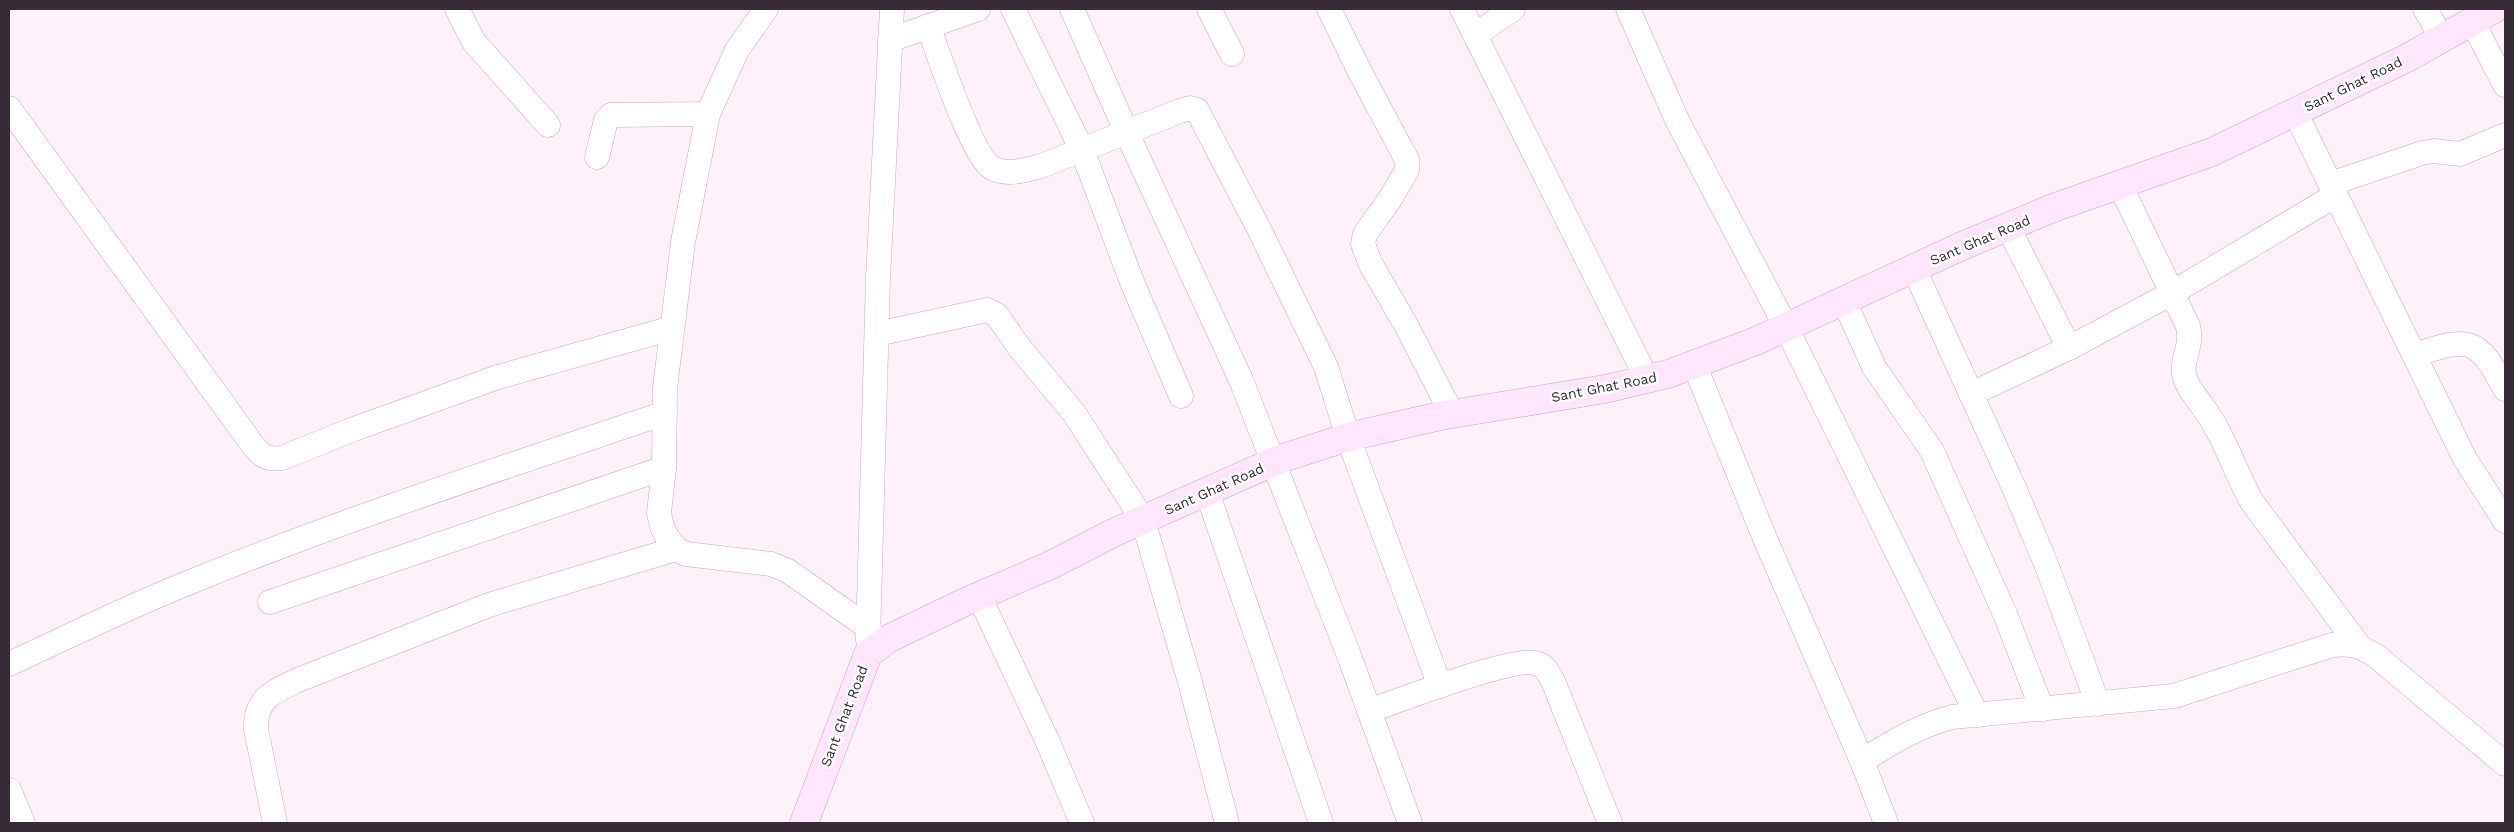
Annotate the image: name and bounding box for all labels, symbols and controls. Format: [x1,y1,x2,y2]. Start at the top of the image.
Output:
street label: Sant Ghat Road [2301,53,2405,115]
street label: Sant Ghat Road [1928,212,2032,268]
street label: Sant Ghat Road [1550,369,1658,405]
street label: Sant Ghat Road [1162,460,1266,518]
street label: Sant Ghat Road [817,663,871,769]

